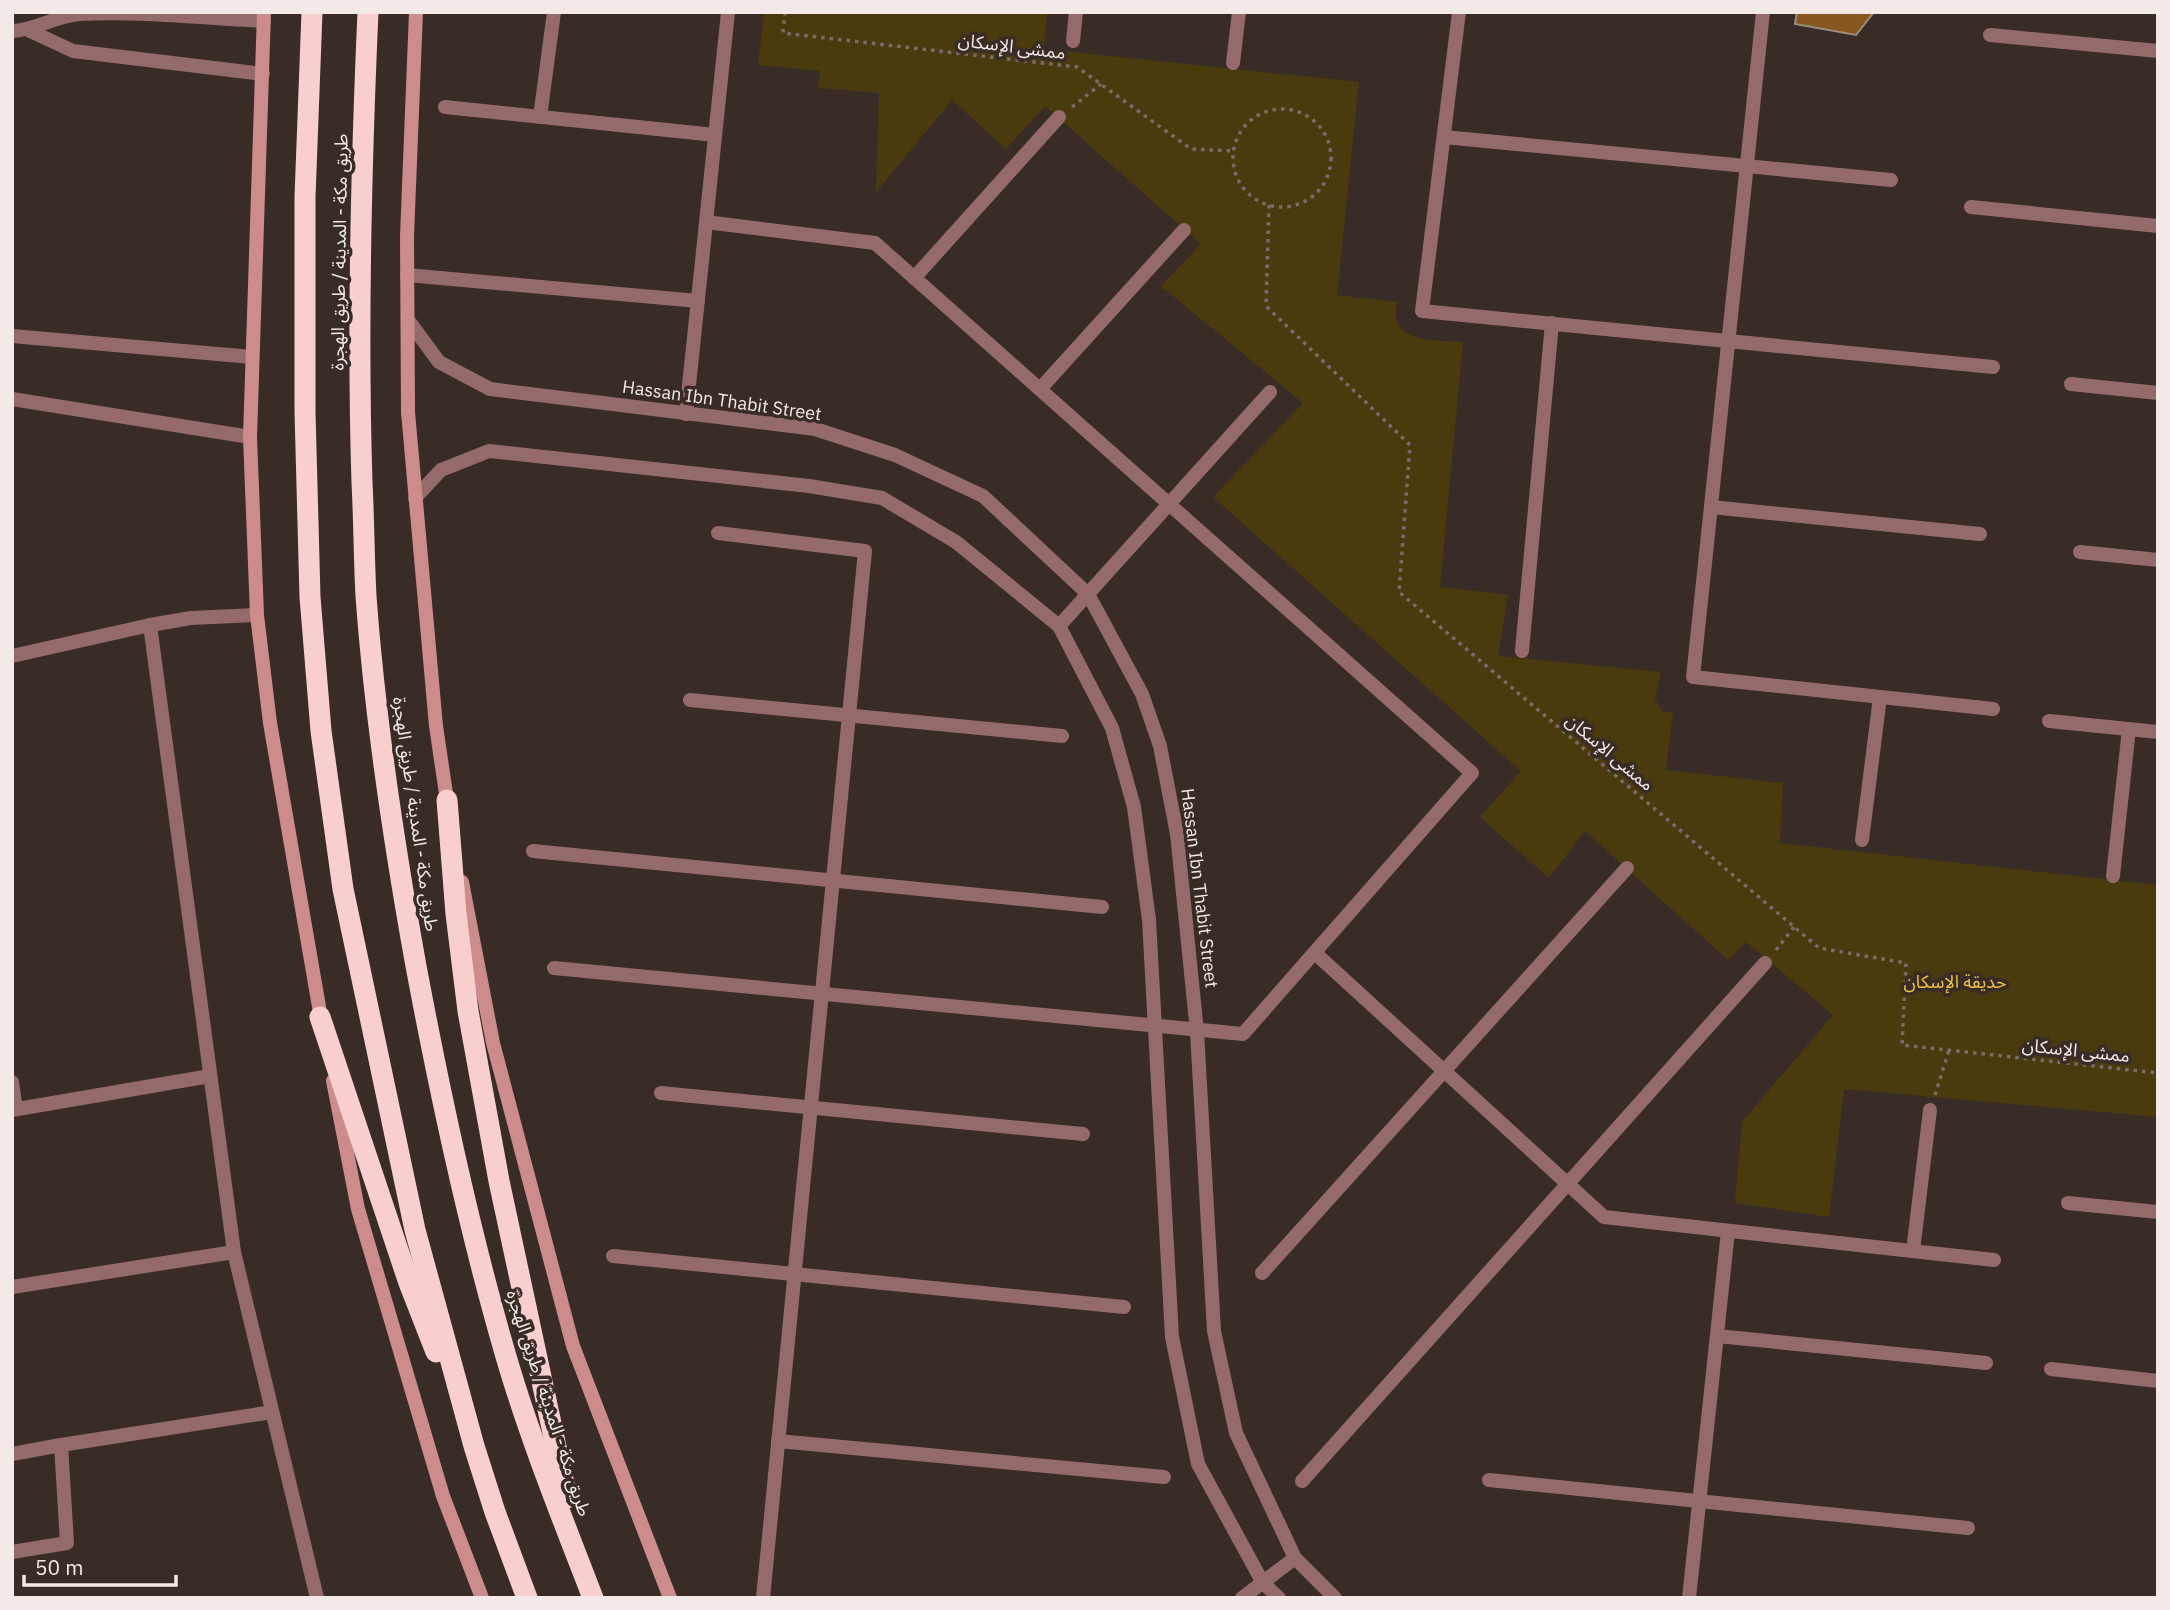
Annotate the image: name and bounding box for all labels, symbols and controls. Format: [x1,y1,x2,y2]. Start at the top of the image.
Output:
street label: ممشى الإسكان [957,28,1067,65]
street label: طريق مكة - المدينة / طريق الهجرة [325,133,353,371]
street label: Hassan Ibn Thabit Street [621,375,823,425]
street label: طريق مكة - المدينة / طريق الهجرة [388,695,444,933]
street label: ممشى الإسكان [1561,708,1659,796]
street label: Hassan Ibn Thabit Street [1176,787,1224,989]
park label: حديقة الإسكان [1903,970,2007,994]
street label: ممشى الإسكان [2021,1033,2131,1068]
street label: طريق مكة - المدينة / طريق الهجرة [501,1287,597,1519]
scale bar [24,1544,177,1588]
text: 50 m [35,1553,84,1581]

